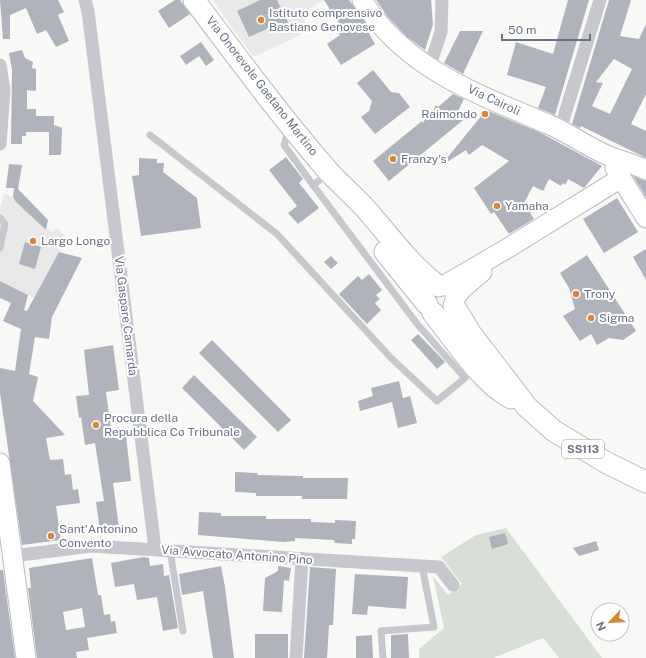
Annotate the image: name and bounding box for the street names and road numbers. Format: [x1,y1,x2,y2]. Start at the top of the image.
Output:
street label: Via Onorevole Gaetano Martino [203,14,321,159]
street label: Via Cairoli [465,82,523,118]
street label: Via Gaspare Camarda [112,256,140,376]
road number: SS113 [562,440,604,458]
street label: Via Avvocato Antonino Pino [161,543,313,567]

